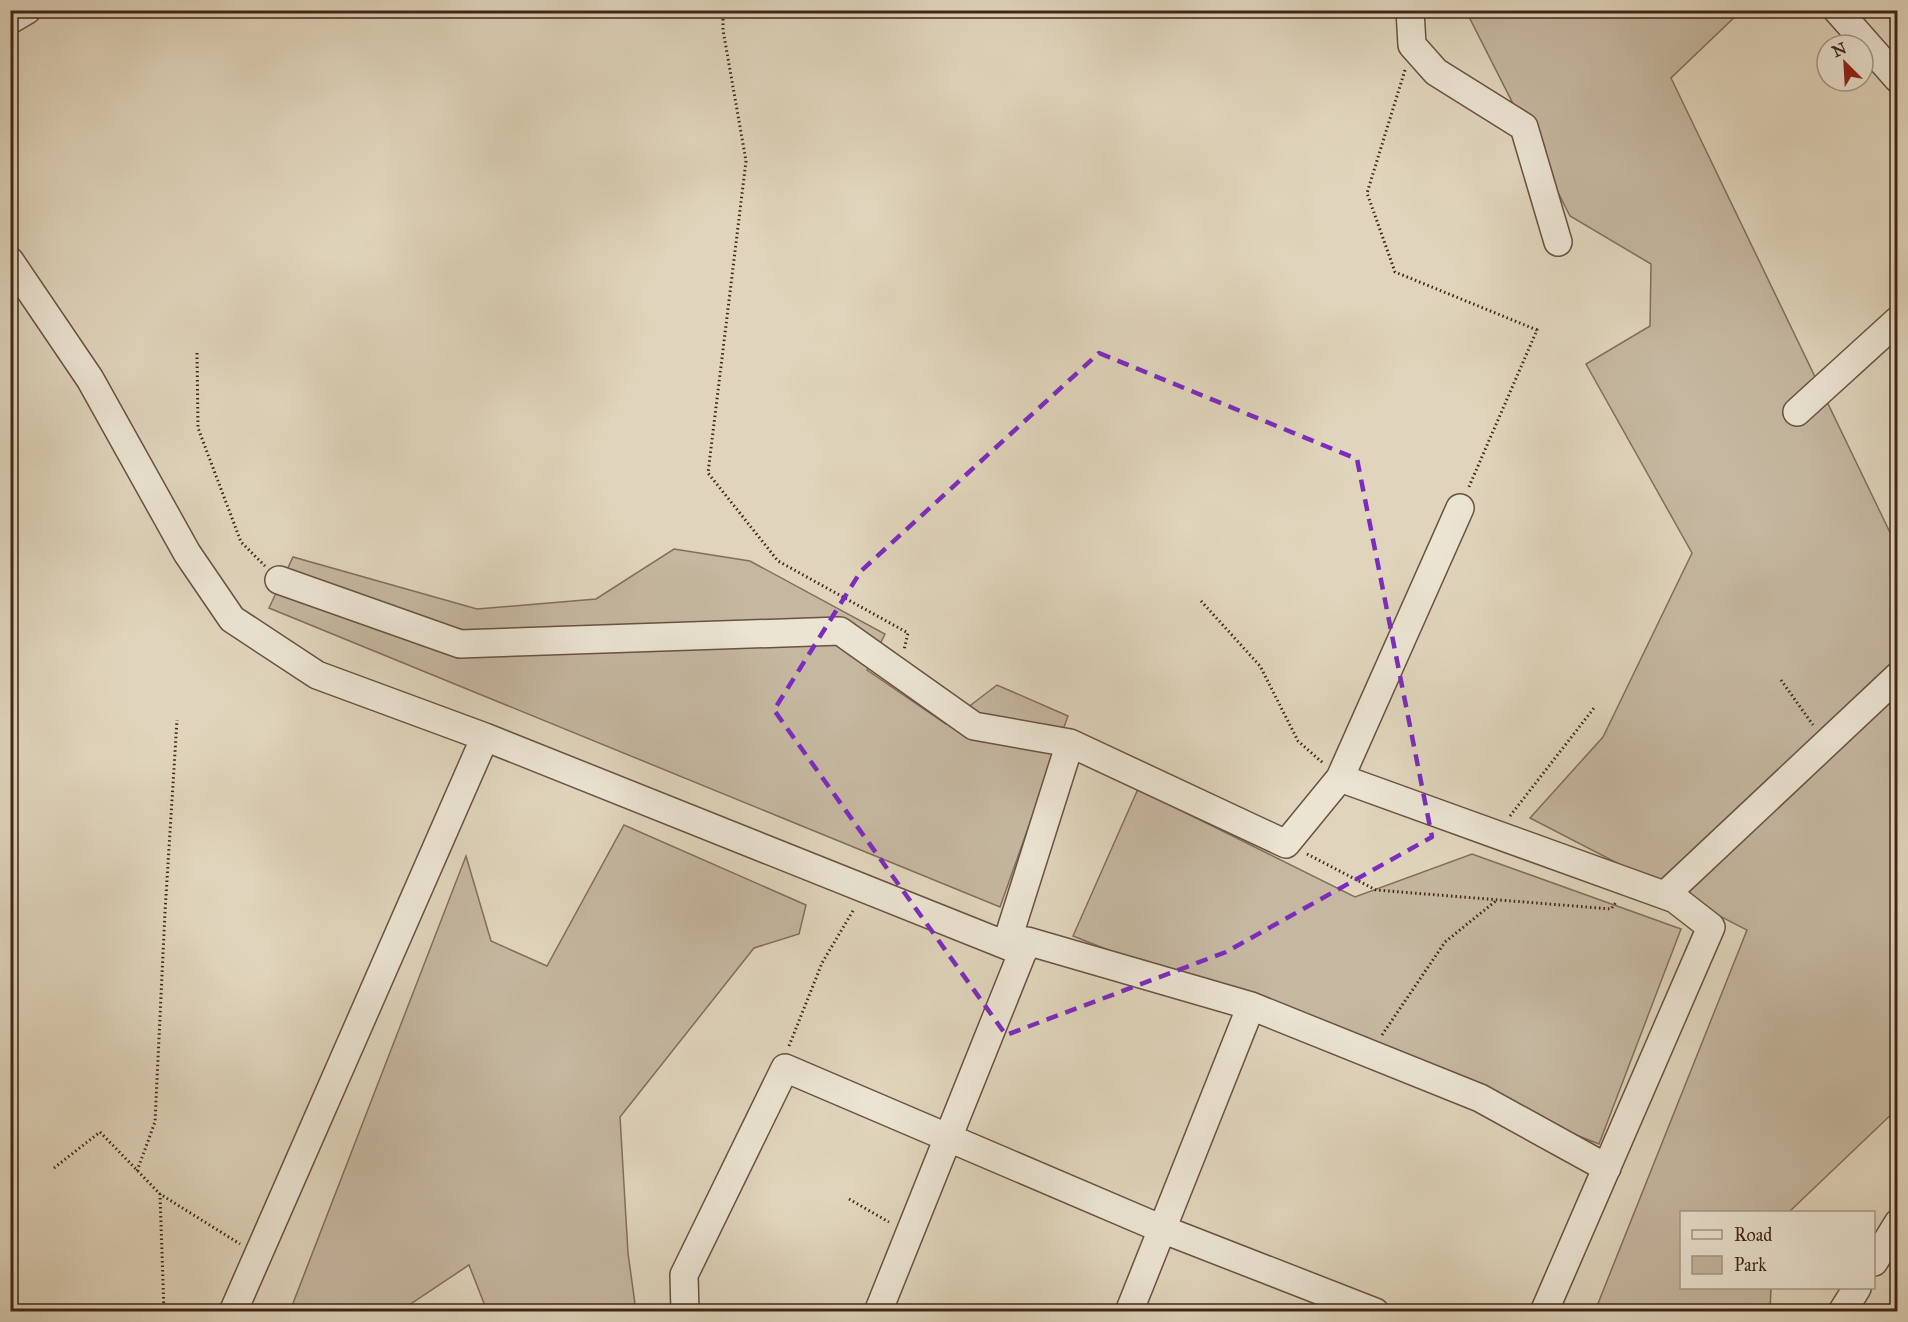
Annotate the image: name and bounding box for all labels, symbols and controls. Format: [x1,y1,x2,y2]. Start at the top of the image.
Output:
north arrow [1815,33,1875,93]
text: N [1829,38,1850,61]
legend [1680,1211,1875,1289]
text: Road [1734,1224,1772,1246]
text: Park [1734,1254,1767,1276]

